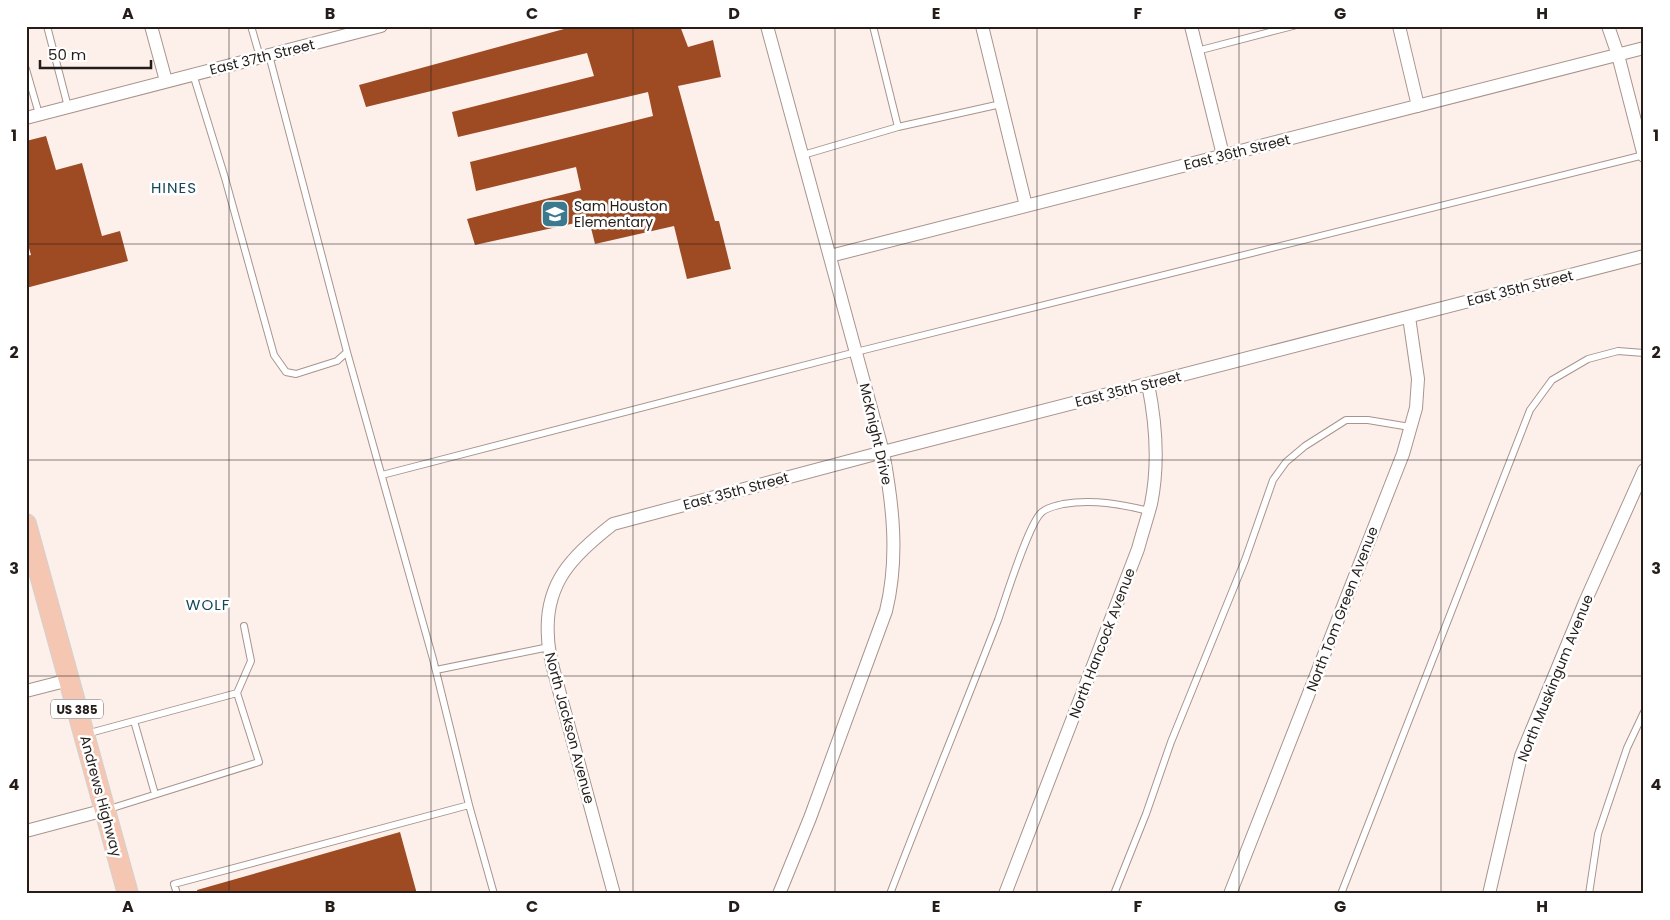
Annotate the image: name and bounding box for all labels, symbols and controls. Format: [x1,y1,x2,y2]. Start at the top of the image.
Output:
text: A [122,2,134,25]
text: B [325,2,335,25]
text: C [526,2,538,25]
text: D [728,2,740,25]
text: E [932,2,940,25]
text: F [1134,2,1143,25]
text: G [1334,2,1346,25]
text: H [1536,2,1548,25]
street label: East 37th Street [207,34,317,80]
scale bar [40,38,151,70]
text: 50 m [48,44,86,65]
text: 1 [11,124,17,147]
text: 1 [1653,124,1659,147]
street label: East 36th Street [1182,129,1292,175]
district label: HINES [151,177,197,198]
place label: Sam Houston Elementary [574,196,668,232]
school or university icon: Sam Houston Elementary [540,199,570,229]
street label: East 35th Street [1465,265,1575,311]
text: 2 [9,341,19,364]
text: 2 [1651,341,1661,364]
street label: East 35th Street [1073,366,1183,412]
street label: McKnight Drive [855,381,897,487]
street label: East 35th Street [681,467,791,515]
street label: North Tom Green Avenue [1301,523,1383,694]
text: 3 [9,557,19,580]
text: 3 [1651,557,1661,580]
street label: North Hancock Avenue [1064,565,1140,721]
street label: North Muskingum Avenue [1512,591,1598,765]
district label: WOLF [186,594,230,615]
street label: North Jackson Avenue [540,650,600,806]
road number: US 385 [51,700,103,719]
street label: Andrews Highway [75,733,127,859]
text: 4 [9,773,20,796]
text: 4 [1651,773,1662,796]
text: A [122,895,134,918]
text: B [325,895,335,918]
text: C [526,895,538,918]
text: D [728,895,740,918]
text: E [932,895,940,918]
text: F [1134,895,1143,918]
text: G [1334,895,1346,918]
text: H [1536,895,1548,918]

